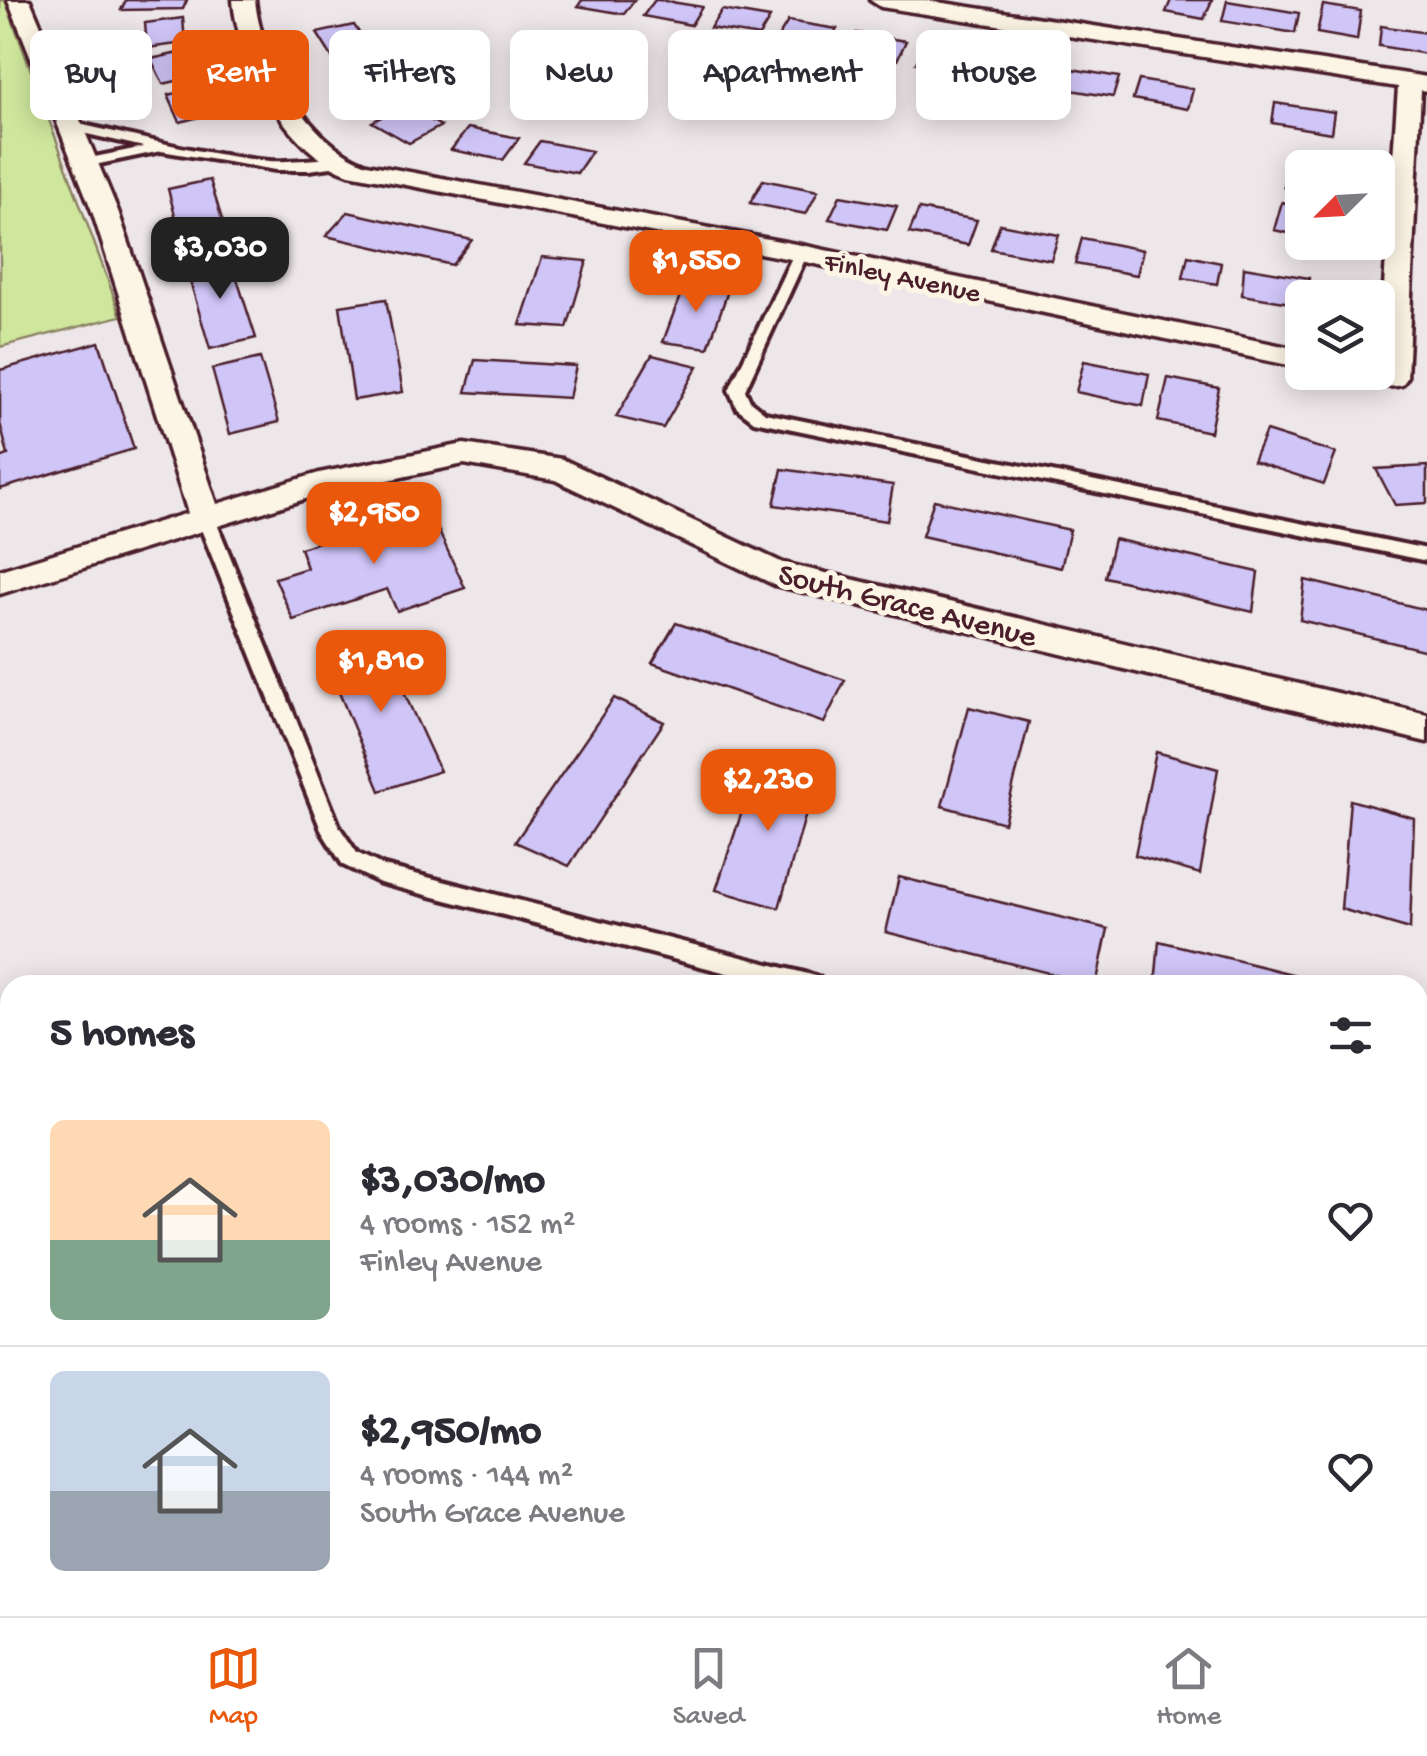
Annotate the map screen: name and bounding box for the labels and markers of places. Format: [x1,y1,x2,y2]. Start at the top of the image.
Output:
pin: $3,030 [139,217,301,302]
pin: $1,550 [615,230,777,315]
pin: $2,950 [293,482,455,567]
pin: $1,810 [300,630,462,715]
pin: $2,230 [687,749,849,834]

